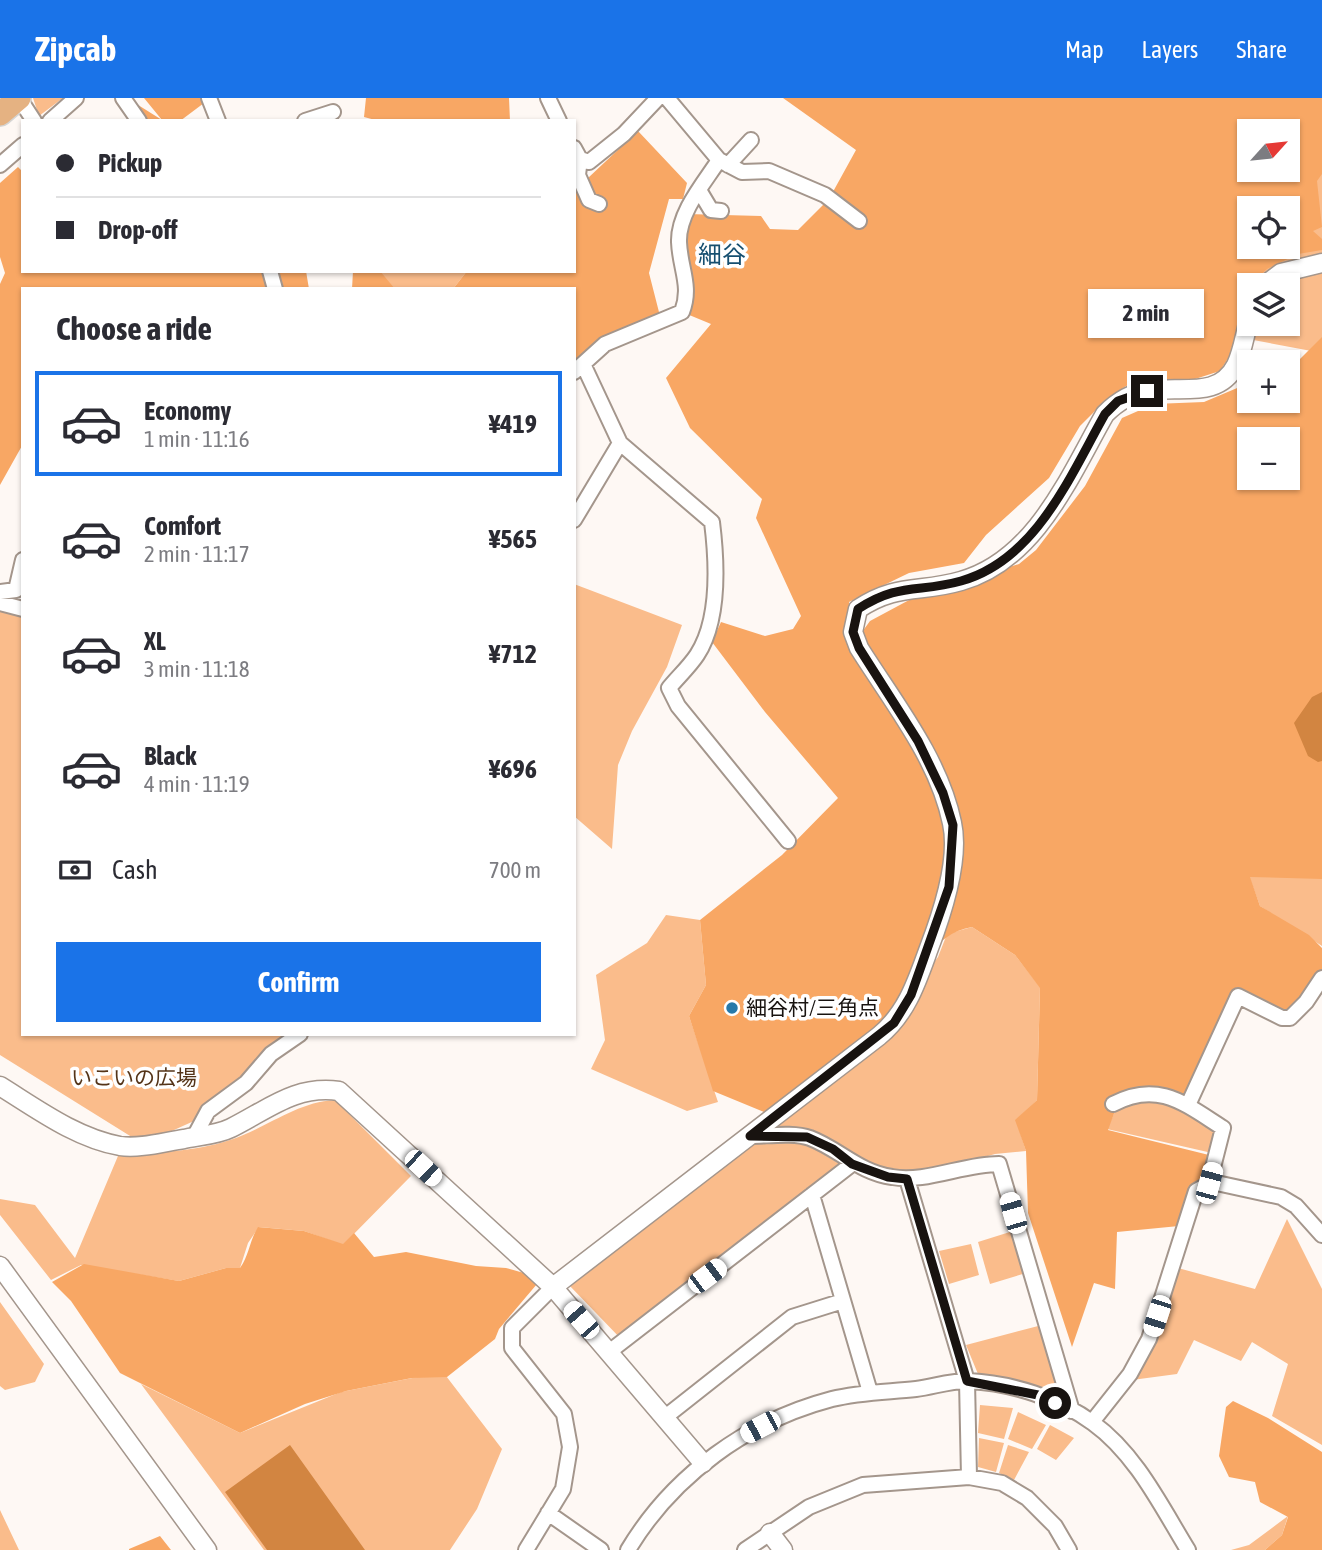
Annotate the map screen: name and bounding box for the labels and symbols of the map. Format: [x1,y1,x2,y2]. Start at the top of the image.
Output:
north arrow [1237,119,1300,182]
district label: 細谷 [698,241,746,268]
callout: 2 min [1089,289,1205,338]
route end [1131,375,1163,407]
place label: 細谷村/三角点 [746,995,879,1019]
marker: 細谷村/三角点 [724,1000,740,1016]
park label: いこいの広場 [71,1065,197,1089]
car [401,1146,446,1190]
car [1194,1160,1225,1206]
car [998,1190,1029,1236]
car [684,1255,731,1297]
car [1141,1293,1174,1339]
car [560,1297,603,1343]
route start [1039,1387,1071,1419]
car [737,1408,784,1446]

